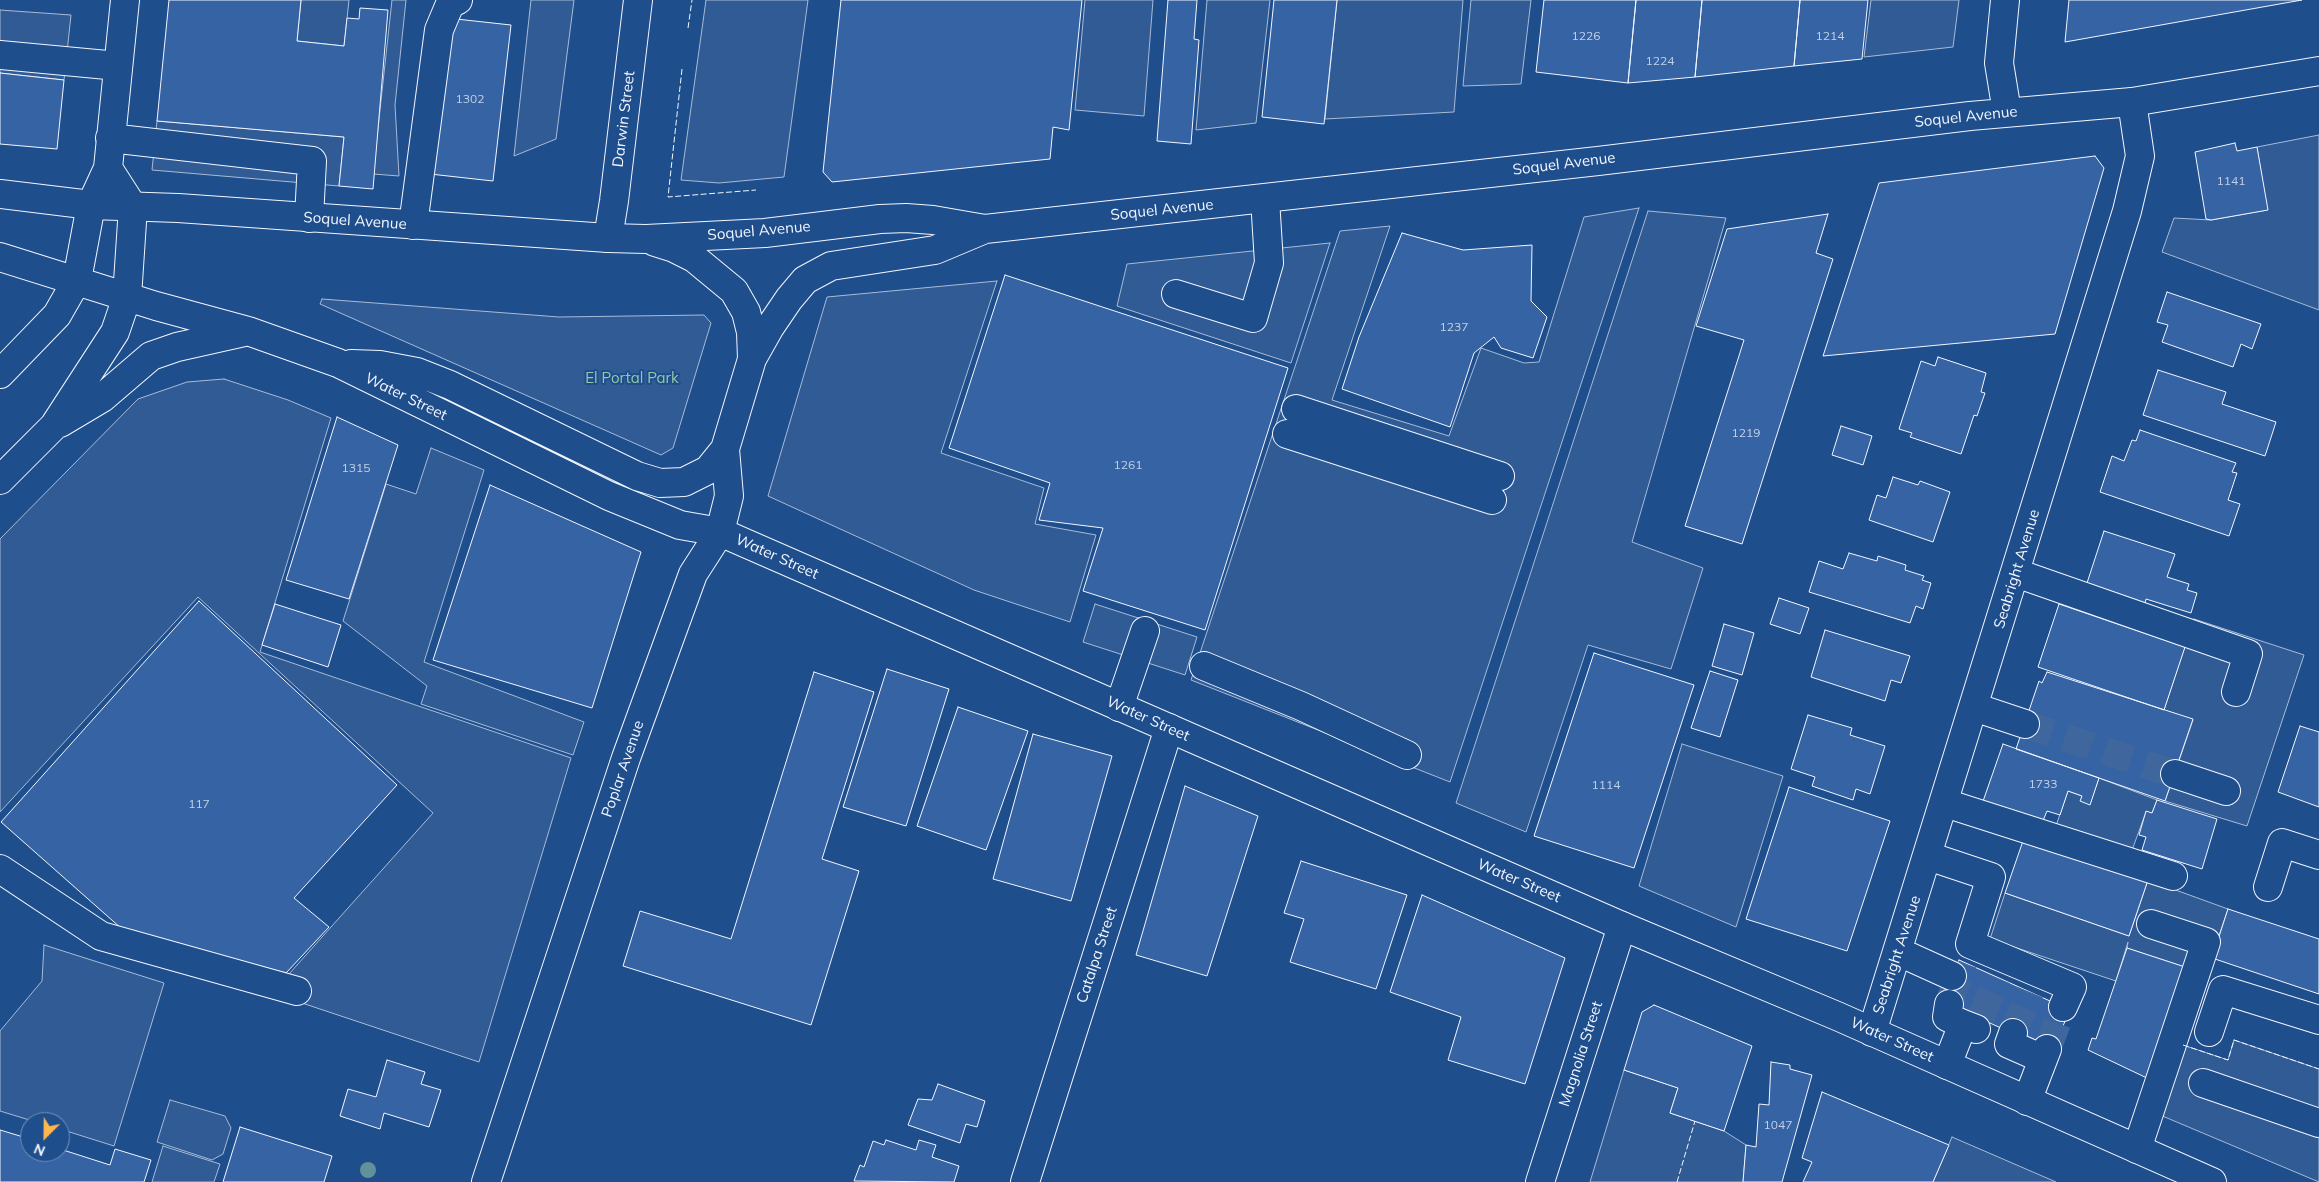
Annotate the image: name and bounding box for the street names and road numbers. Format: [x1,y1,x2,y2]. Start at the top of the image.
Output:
street label: Darwin Street [609,70,639,168]
street label: Soquel Avenue [1914,103,2018,131]
street label: Soquel Avenue [1512,149,1616,179]
street label: Soquel Avenue [1110,196,1214,224]
street label: Soquel Avenue [303,208,407,234]
street label: Soquel Avenue [707,218,811,244]
street label: Water Street [362,369,450,425]
street label: Seabright Avenue [1990,507,2044,631]
street label: Water Street [733,531,821,583]
street label: Water Street [1104,693,1192,745]
street label: Poplar Avenue [598,718,648,820]
street label: Water Street [1475,855,1563,907]
street label: Seabright Avenue [1869,893,1925,1017]
street label: Catalpa Street [1073,905,1121,1005]
street label: Magnolia Street [1555,999,1607,1109]
street label: Water Street [1848,1014,1936,1066]

